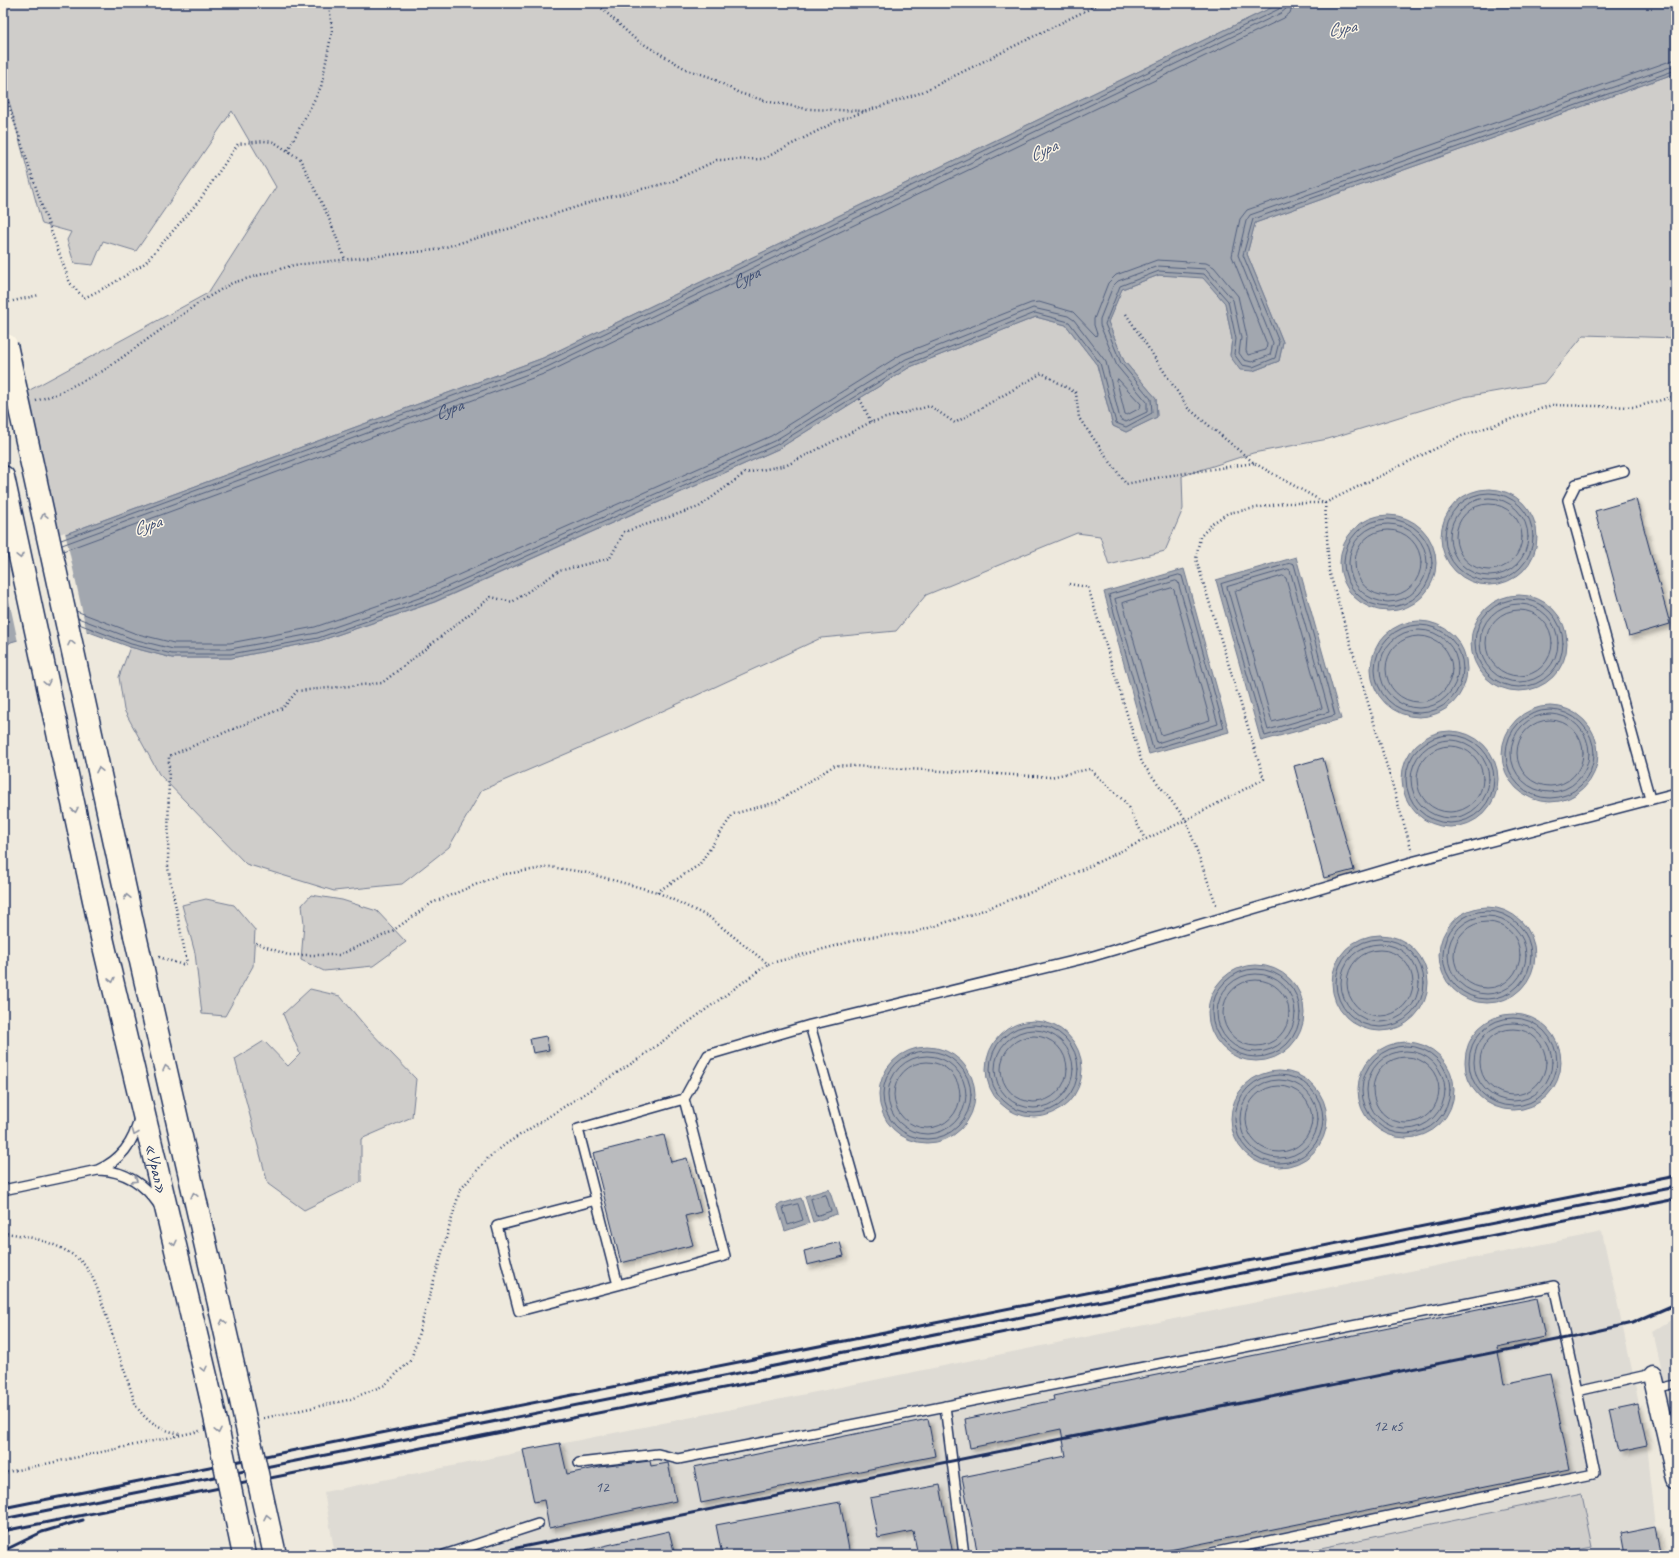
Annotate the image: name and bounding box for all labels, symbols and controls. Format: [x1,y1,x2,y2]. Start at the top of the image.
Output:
water label: Сура [1326,14,1360,41]
water label: Сура [1026,133,1062,166]
water label: Сура [728,261,765,293]
water label: Сура [432,393,467,424]
water label: Сура [130,510,166,540]
one-way arrow [40,513,48,519]
one-way arrow [16,553,24,559]
one-way arrow [68,640,76,646]
one-way arrow [43,680,51,686]
one-way arrow [96,767,104,773]
one-way arrow [70,807,78,813]
one-way arrow [124,894,132,900]
one-way arrow [108,977,116,983]
one-way arrow [162,1065,170,1071]
one-way arrow [131,1130,139,1137]
street label: «Урал» [141,1141,173,1195]
one-way arrow [131,1175,138,1183]
one-way arrow [191,1192,199,1198]
one-way arrow [170,1240,178,1246]
one-way arrow [220,1319,228,1325]
one-way arrow [200,1366,208,1373]
house number: 12 к5 [1373,1417,1404,1436]
one-way arrow [214,1428,222,1435]
house number: 12 [595,1478,610,1497]
one-way arrow [263,1514,271,1520]

